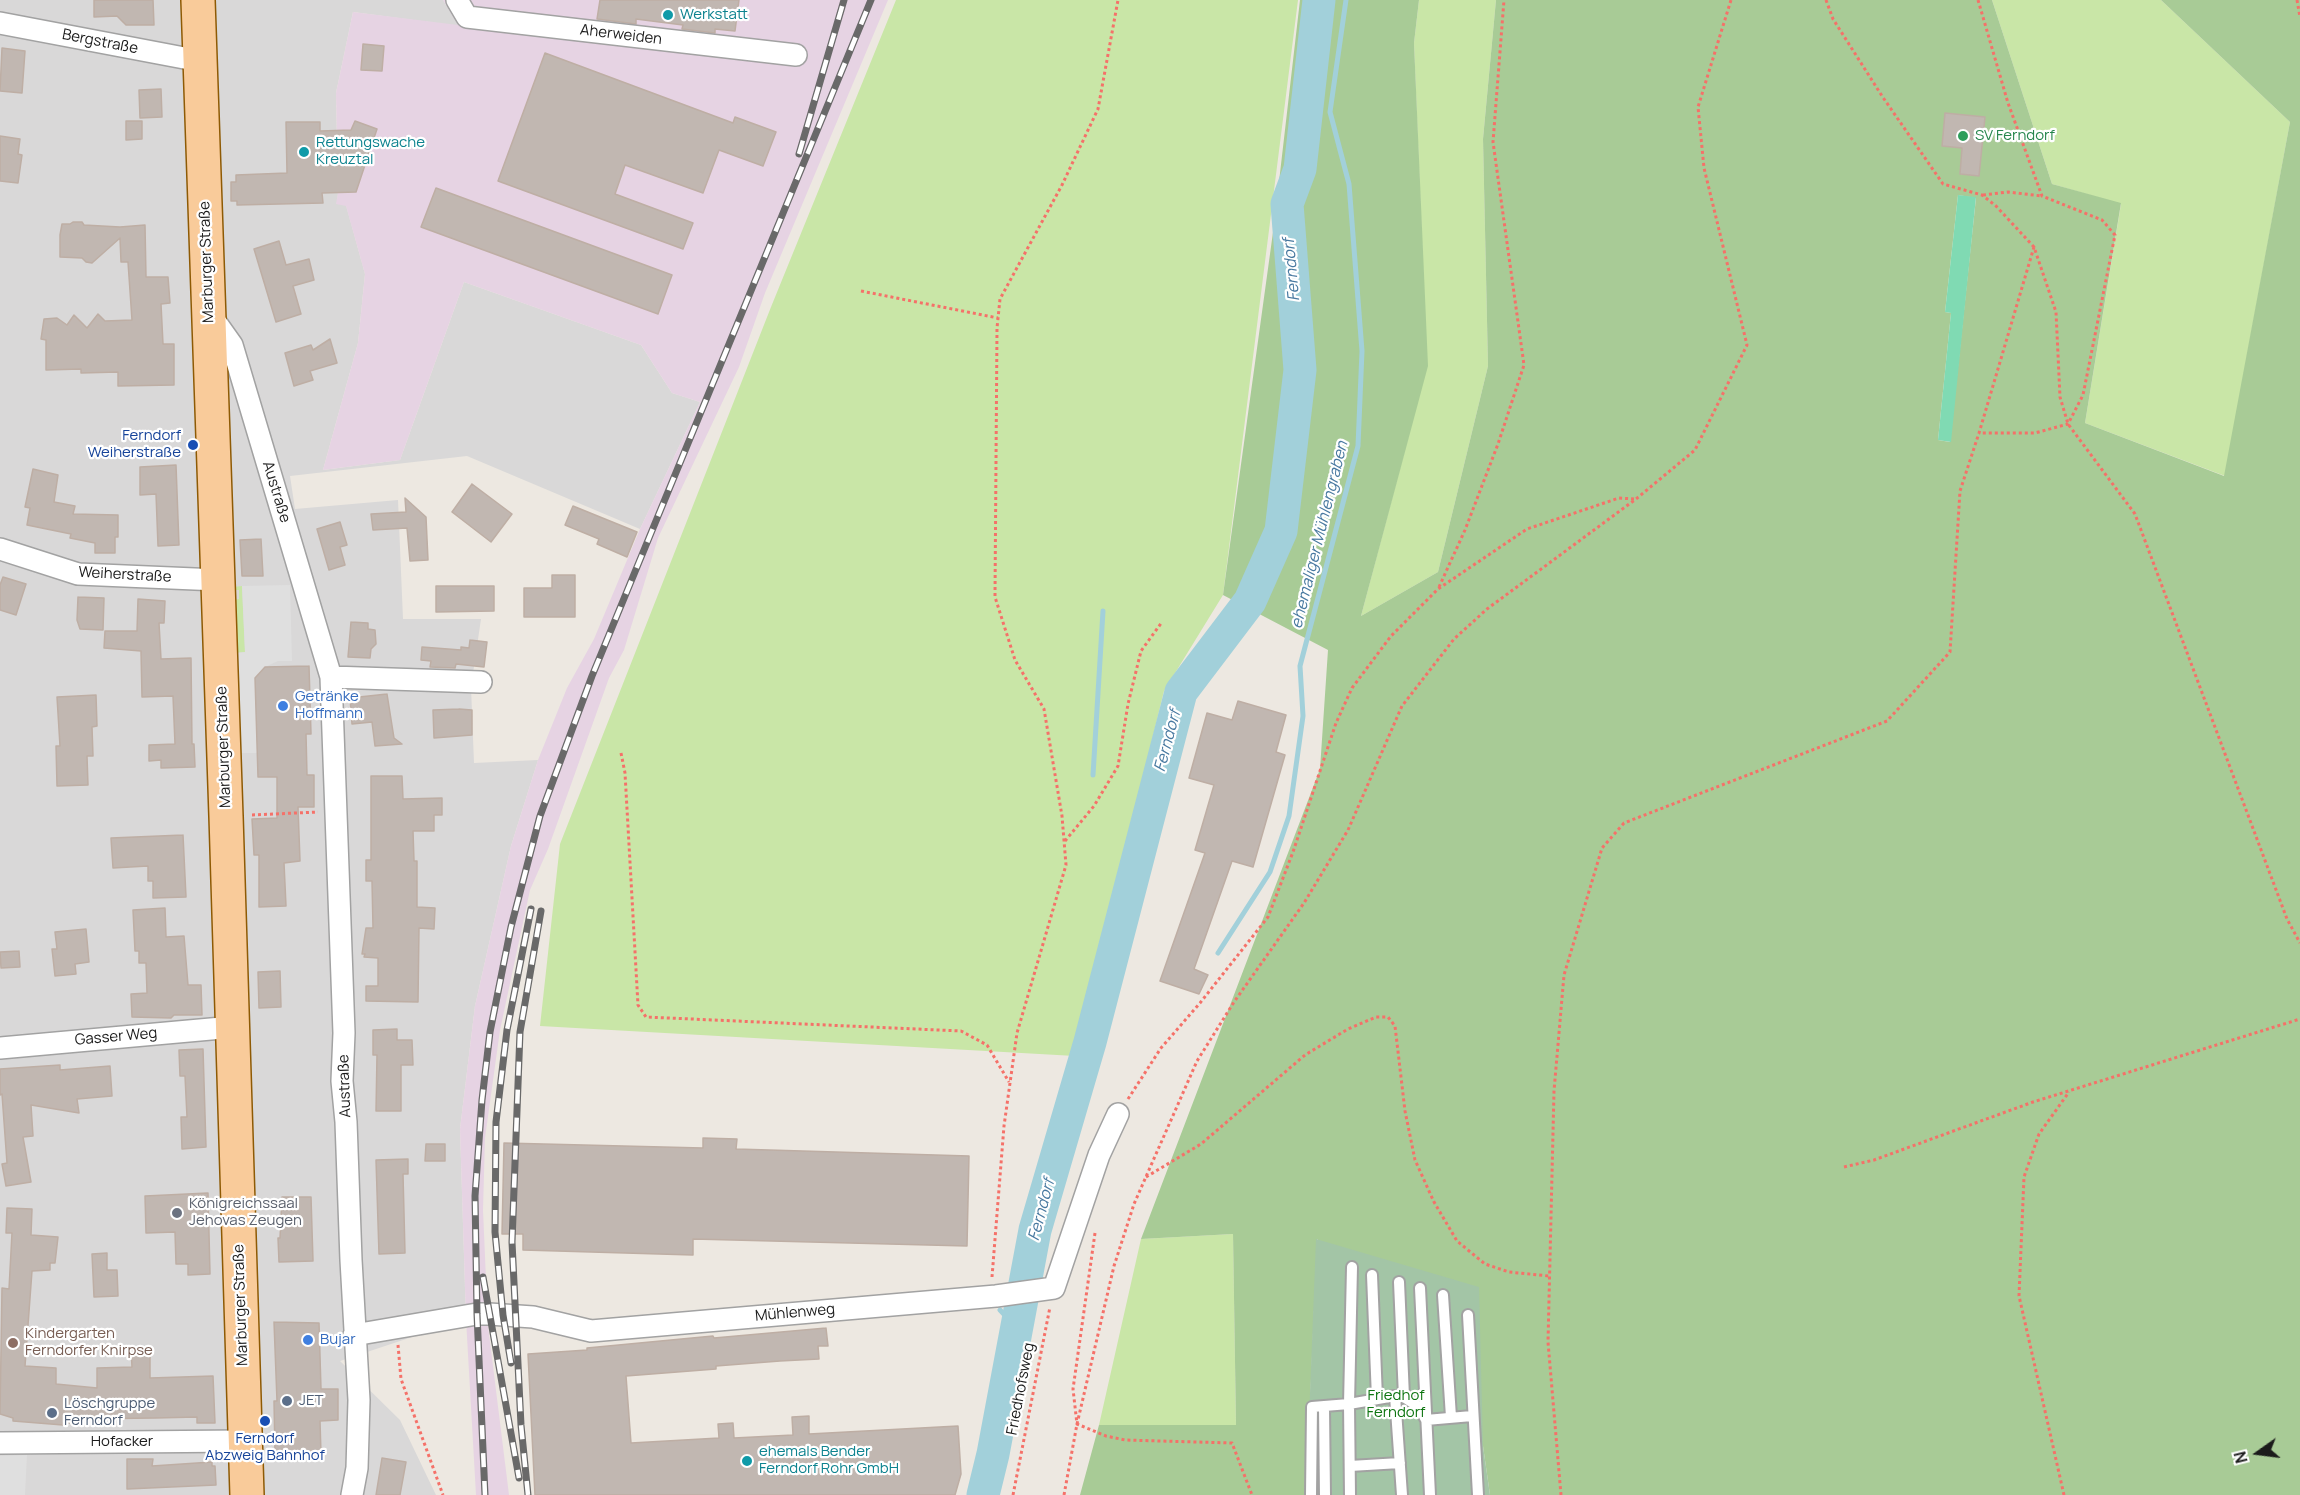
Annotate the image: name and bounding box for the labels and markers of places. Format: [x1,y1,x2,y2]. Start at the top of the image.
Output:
place label: Werkstatt [680,6,748,24]
marker: Werkstatt [661,8,675,22]
place label: SV Ferndorf [1975,127,2055,145]
marker: SV Ferndorf [1956,129,1970,143]
place label: Rettungswache Kreuztal [316,134,425,169]
marker: Rettungswache Kreuztal [297,145,311,159]
place label: Ferndorf Weiherstraße [88,427,181,462]
marker: Ferndorf Weiherstraße [186,438,200,452]
place label: Getränke Hoffmann [295,688,363,723]
marker: Getränke Hoffmann [276,699,290,713]
place label: Königreichssaal Jehovas Zeugen [189,1195,302,1230]
marker: Königreichssaal Jehovas Zeugen [170,1206,184,1220]
place label: Kindergarten Ferndorfer Knirpse [25,1325,153,1360]
place label: Bujar [320,1331,356,1349]
marker: Bujar [301,1333,315,1347]
marker: Kindergarten Ferndorfer Knirpse [6,1336,20,1350]
place label: JET [299,1392,323,1410]
marker: JET [280,1394,294,1408]
place label: Löschgruppe Ferndorf [64,1395,155,1430]
marker: Löschgruppe Ferndorf [45,1406,59,1420]
marker: Ferndorf Abzweig Bahnhof [258,1414,272,1428]
place label: Ferndorf Abzweig Bahnhof [205,1430,325,1465]
place label: ehemals Bender Ferndorf Rohr GmbH [759,1443,899,1478]
marker: ehemals Bender Ferndorf Rohr GmbH [740,1454,754,1468]

